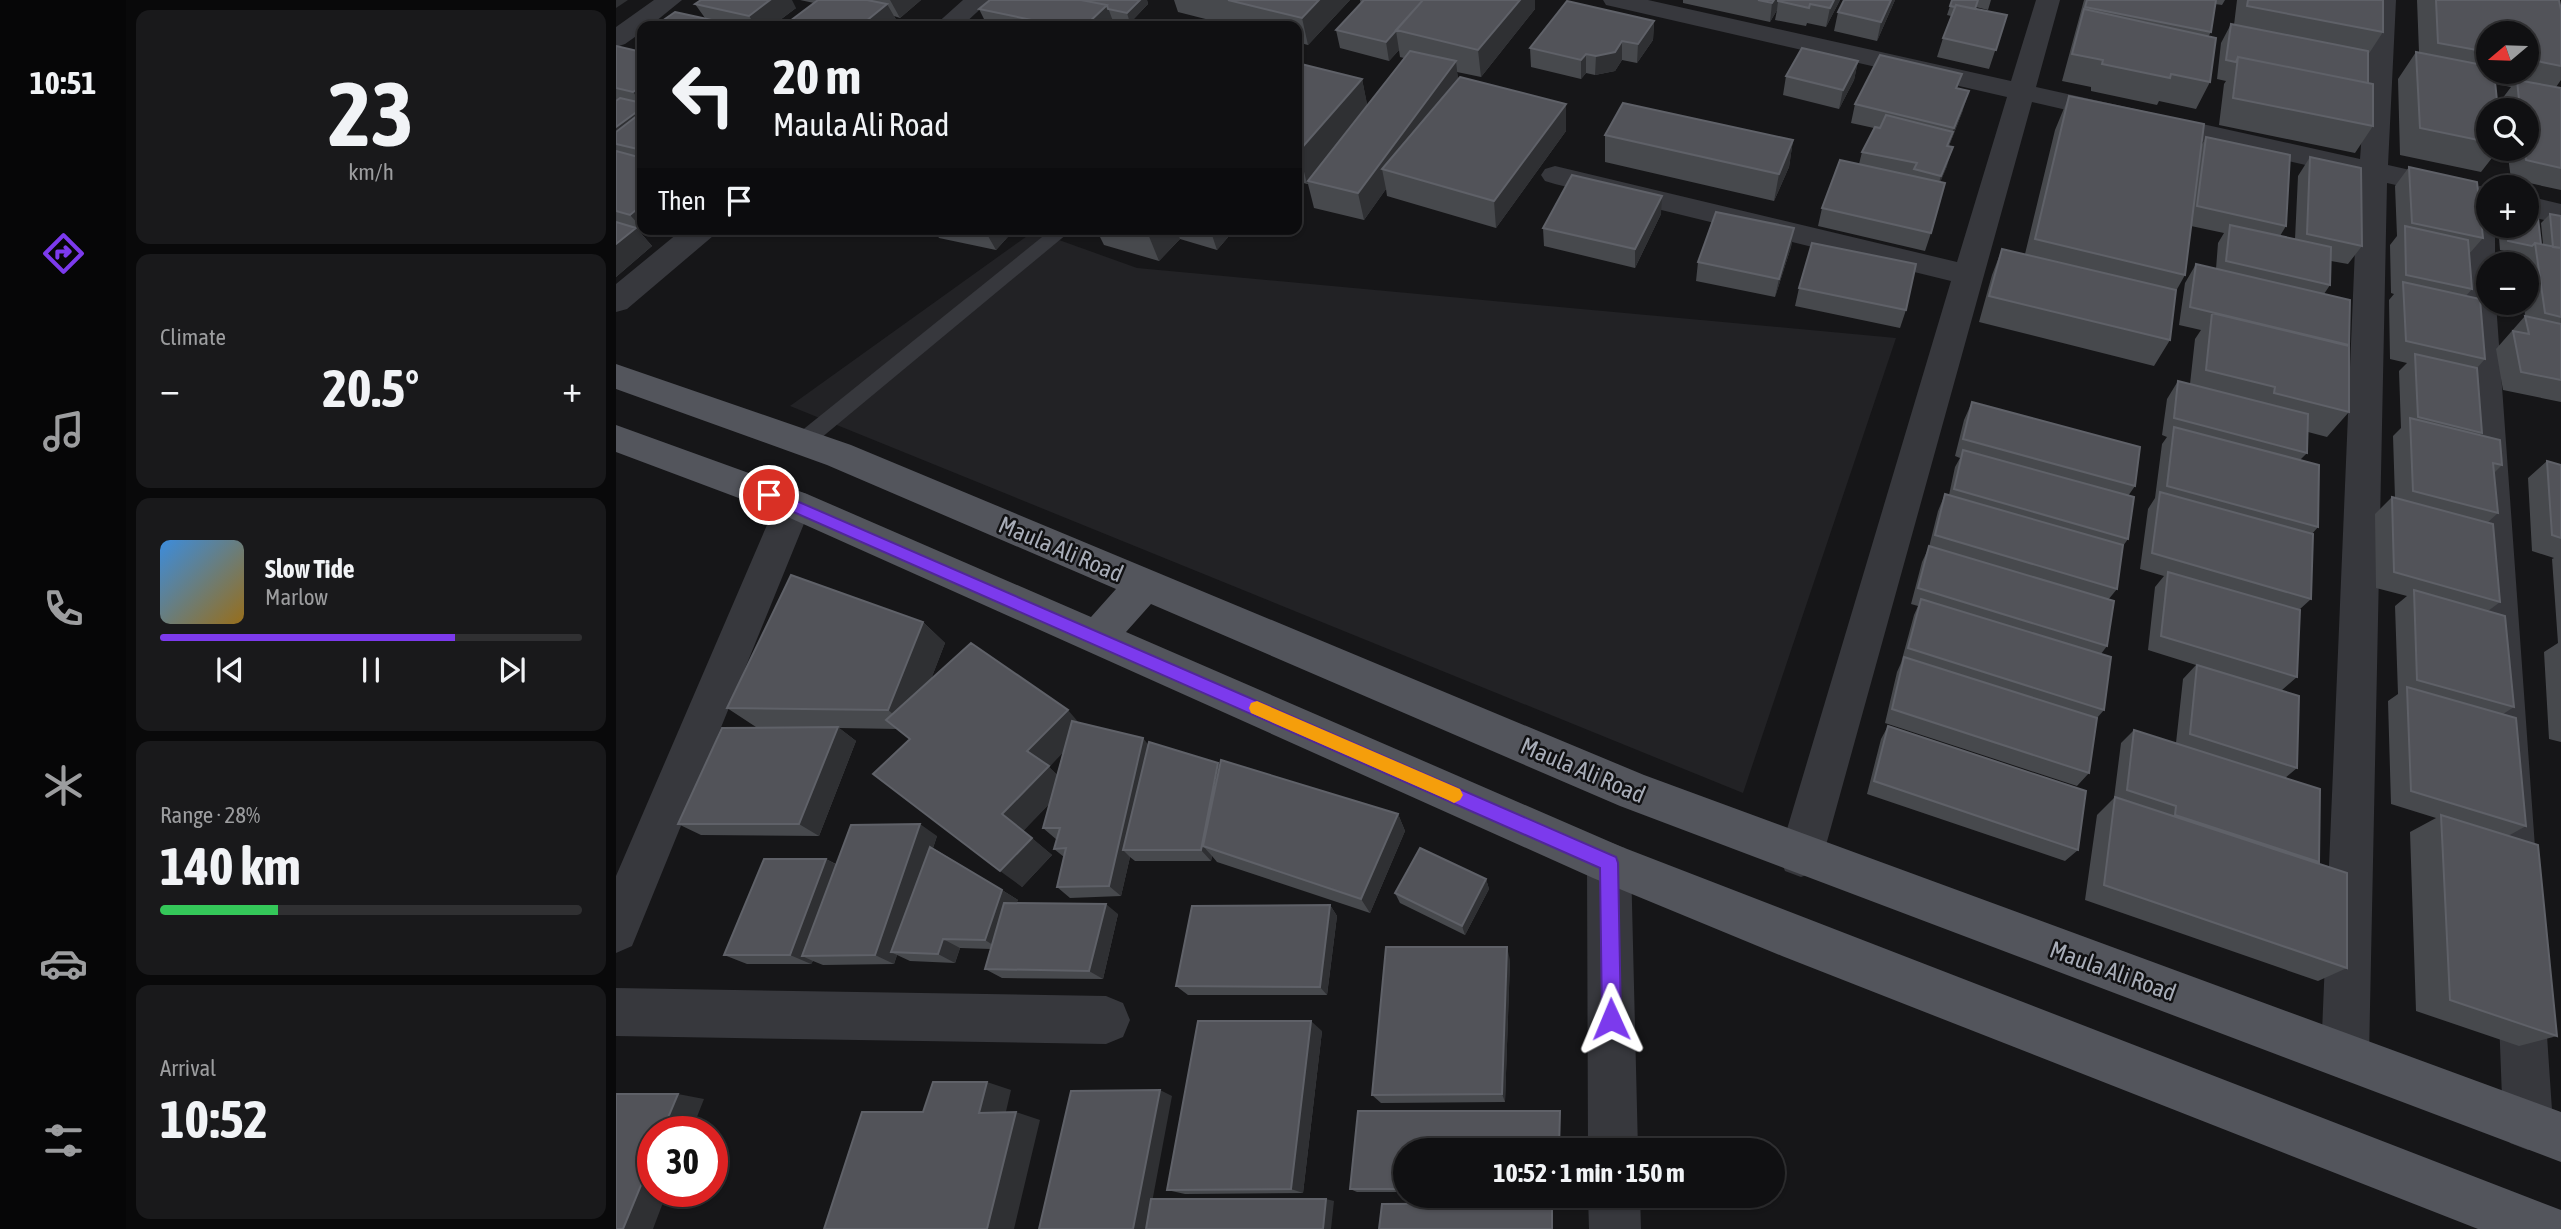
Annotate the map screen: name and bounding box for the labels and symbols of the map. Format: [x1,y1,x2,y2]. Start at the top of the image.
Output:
north arrow [2476,21,2539,84]
pin [739,465,799,525]
street label: Maula Ali Road [995,511,1127,587]
street label: Maula Ali Road [1517,732,1649,808]
street label: Maula Ali Road [2046,936,2180,1006]
position arrow [1574,982,1648,1056]
speed limit sign: 30 [637,1116,728,1207]

